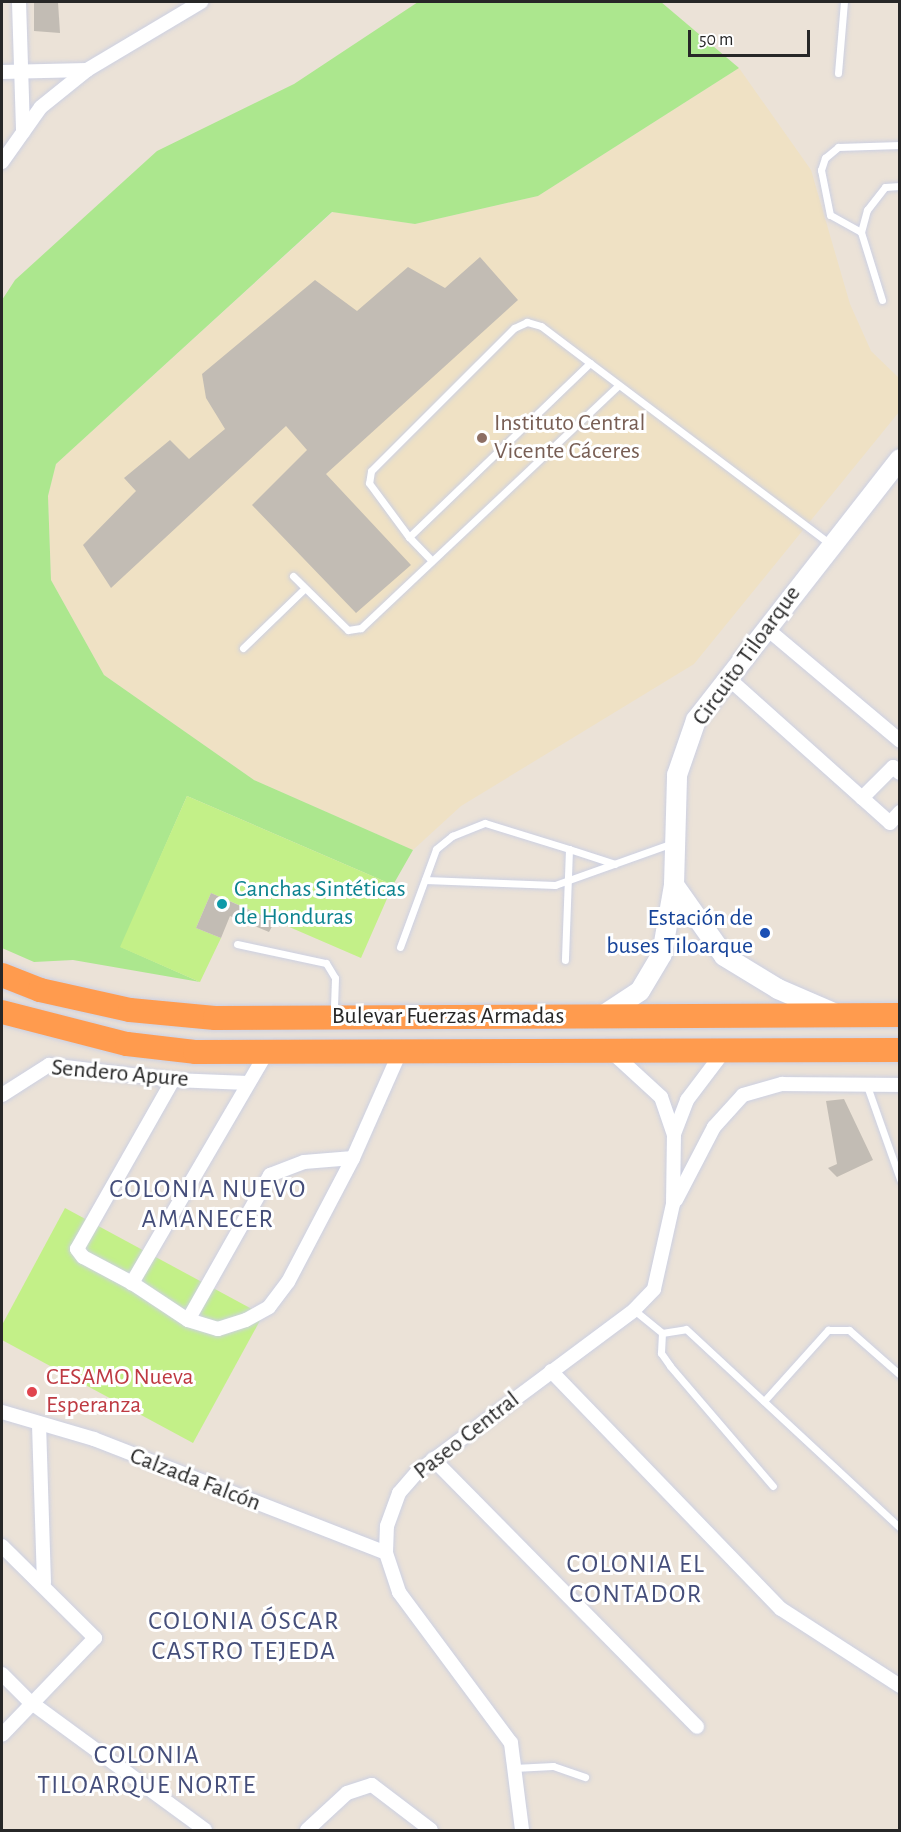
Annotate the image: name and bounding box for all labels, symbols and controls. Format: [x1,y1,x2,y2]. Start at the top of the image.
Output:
scale bar [691,18,812,56]
text: 50 m [699,31,733,49]
place label: Instituto Central Vicente Cáceres [494,410,646,466]
marker: Instituto Central Vicente Cáceres [475,431,489,445]
street label: Circuito Tiloarque [687,580,807,732]
place label: Canchas Sintéticas de Honduras [234,876,406,932]
marker: Canchas Sintéticas de Honduras [215,897,229,911]
place label: Estación de buses Tiloarque [606,905,753,961]
marker: Estación de buses Tiloarque [758,926,772,940]
street label: Bulevar Fuerzas Armadas [332,1003,564,1031]
street label: Sendero Apure [50,1054,190,1094]
district label: COLONIA NUEVO AMANECER [109,1174,307,1236]
place label: CESAMO Nueva Esperanza [46,1364,194,1420]
marker: CESAMO Nueva Esperanza [23,1383,41,1401]
street label: Paseo Central [408,1386,526,1486]
street label: Calzada Falcón [126,1442,264,1518]
district label: COLONIA EL CONTADOR [567,1549,705,1610]
district label: COLONIA ÓSCAR CASTRO TEJEDA [148,1606,340,1667]
district label: COLONIA TILOARQUE NORTE [37,1740,257,1802]

